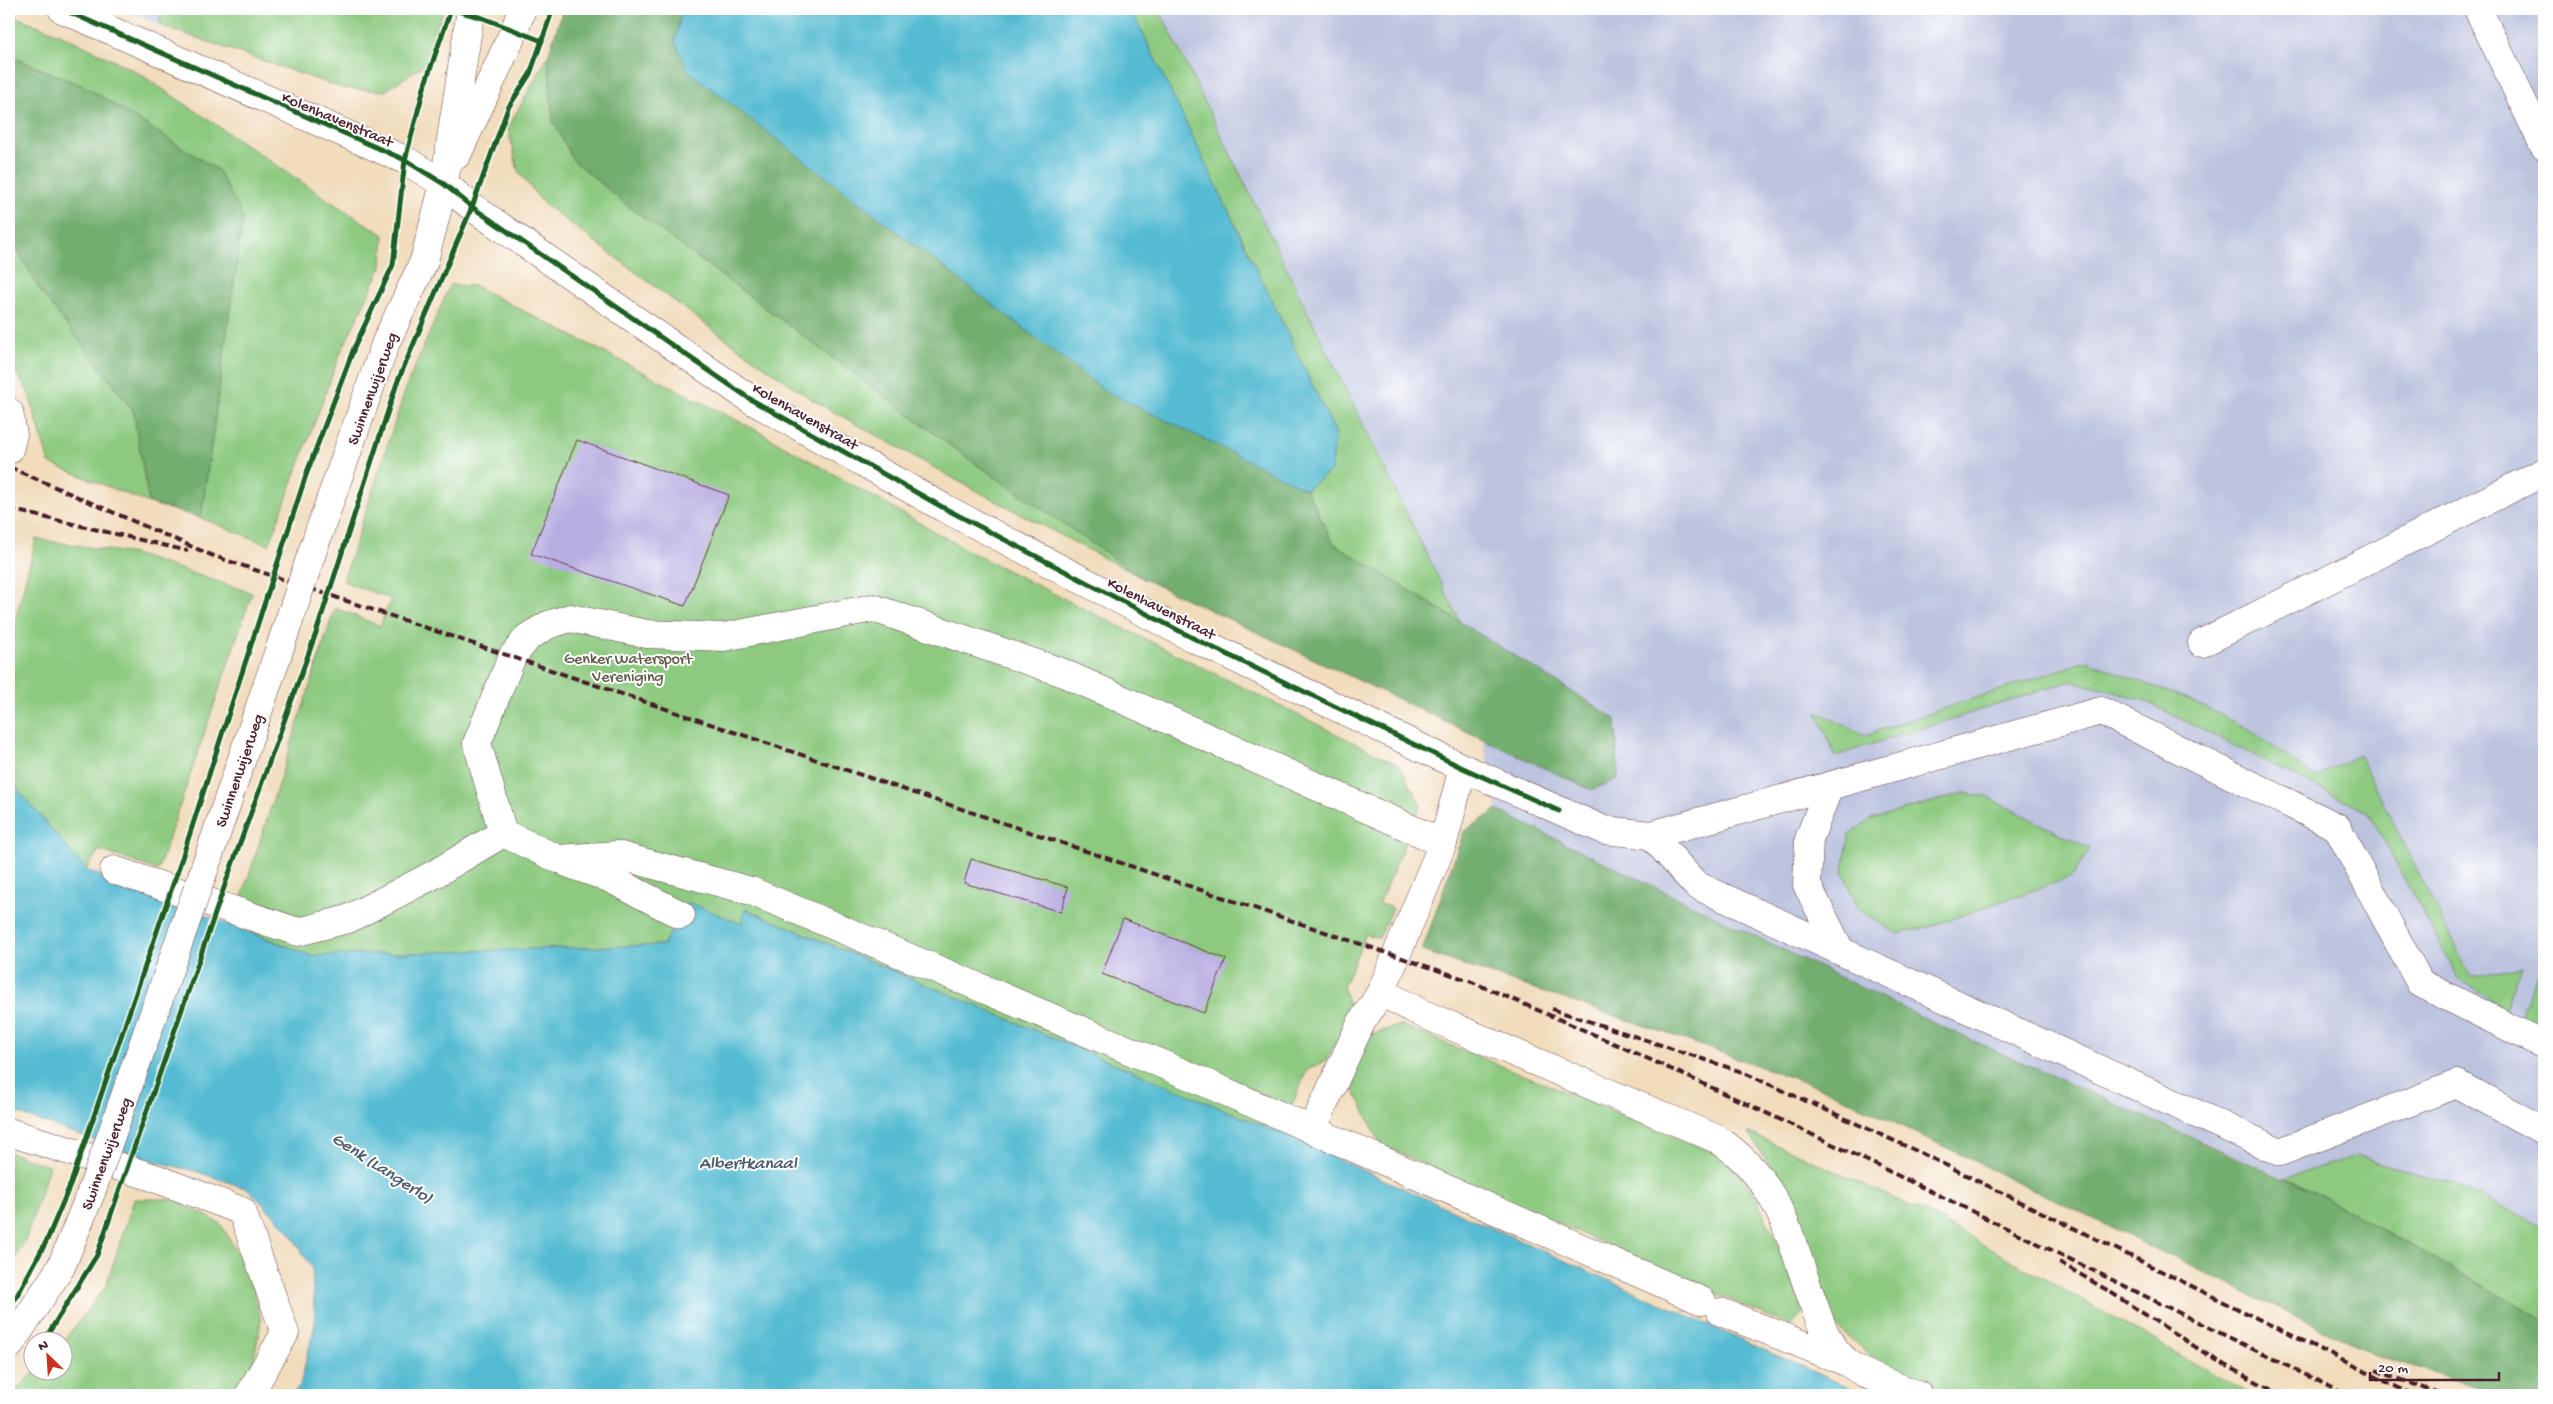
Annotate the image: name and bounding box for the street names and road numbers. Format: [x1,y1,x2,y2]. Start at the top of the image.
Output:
street label: Kolenhavenstraat [278,89,397,154]
street label: Swinnenwijerweg [345,330,403,448]
street label: Kolenhavenstraat [748,380,862,457]
street label: Kolenhavenstraat [1103,575,1219,646]
street label: Swinnenwijerweg [213,712,270,830]
street label: Swinnenwijerweg [79,1095,137,1213]

